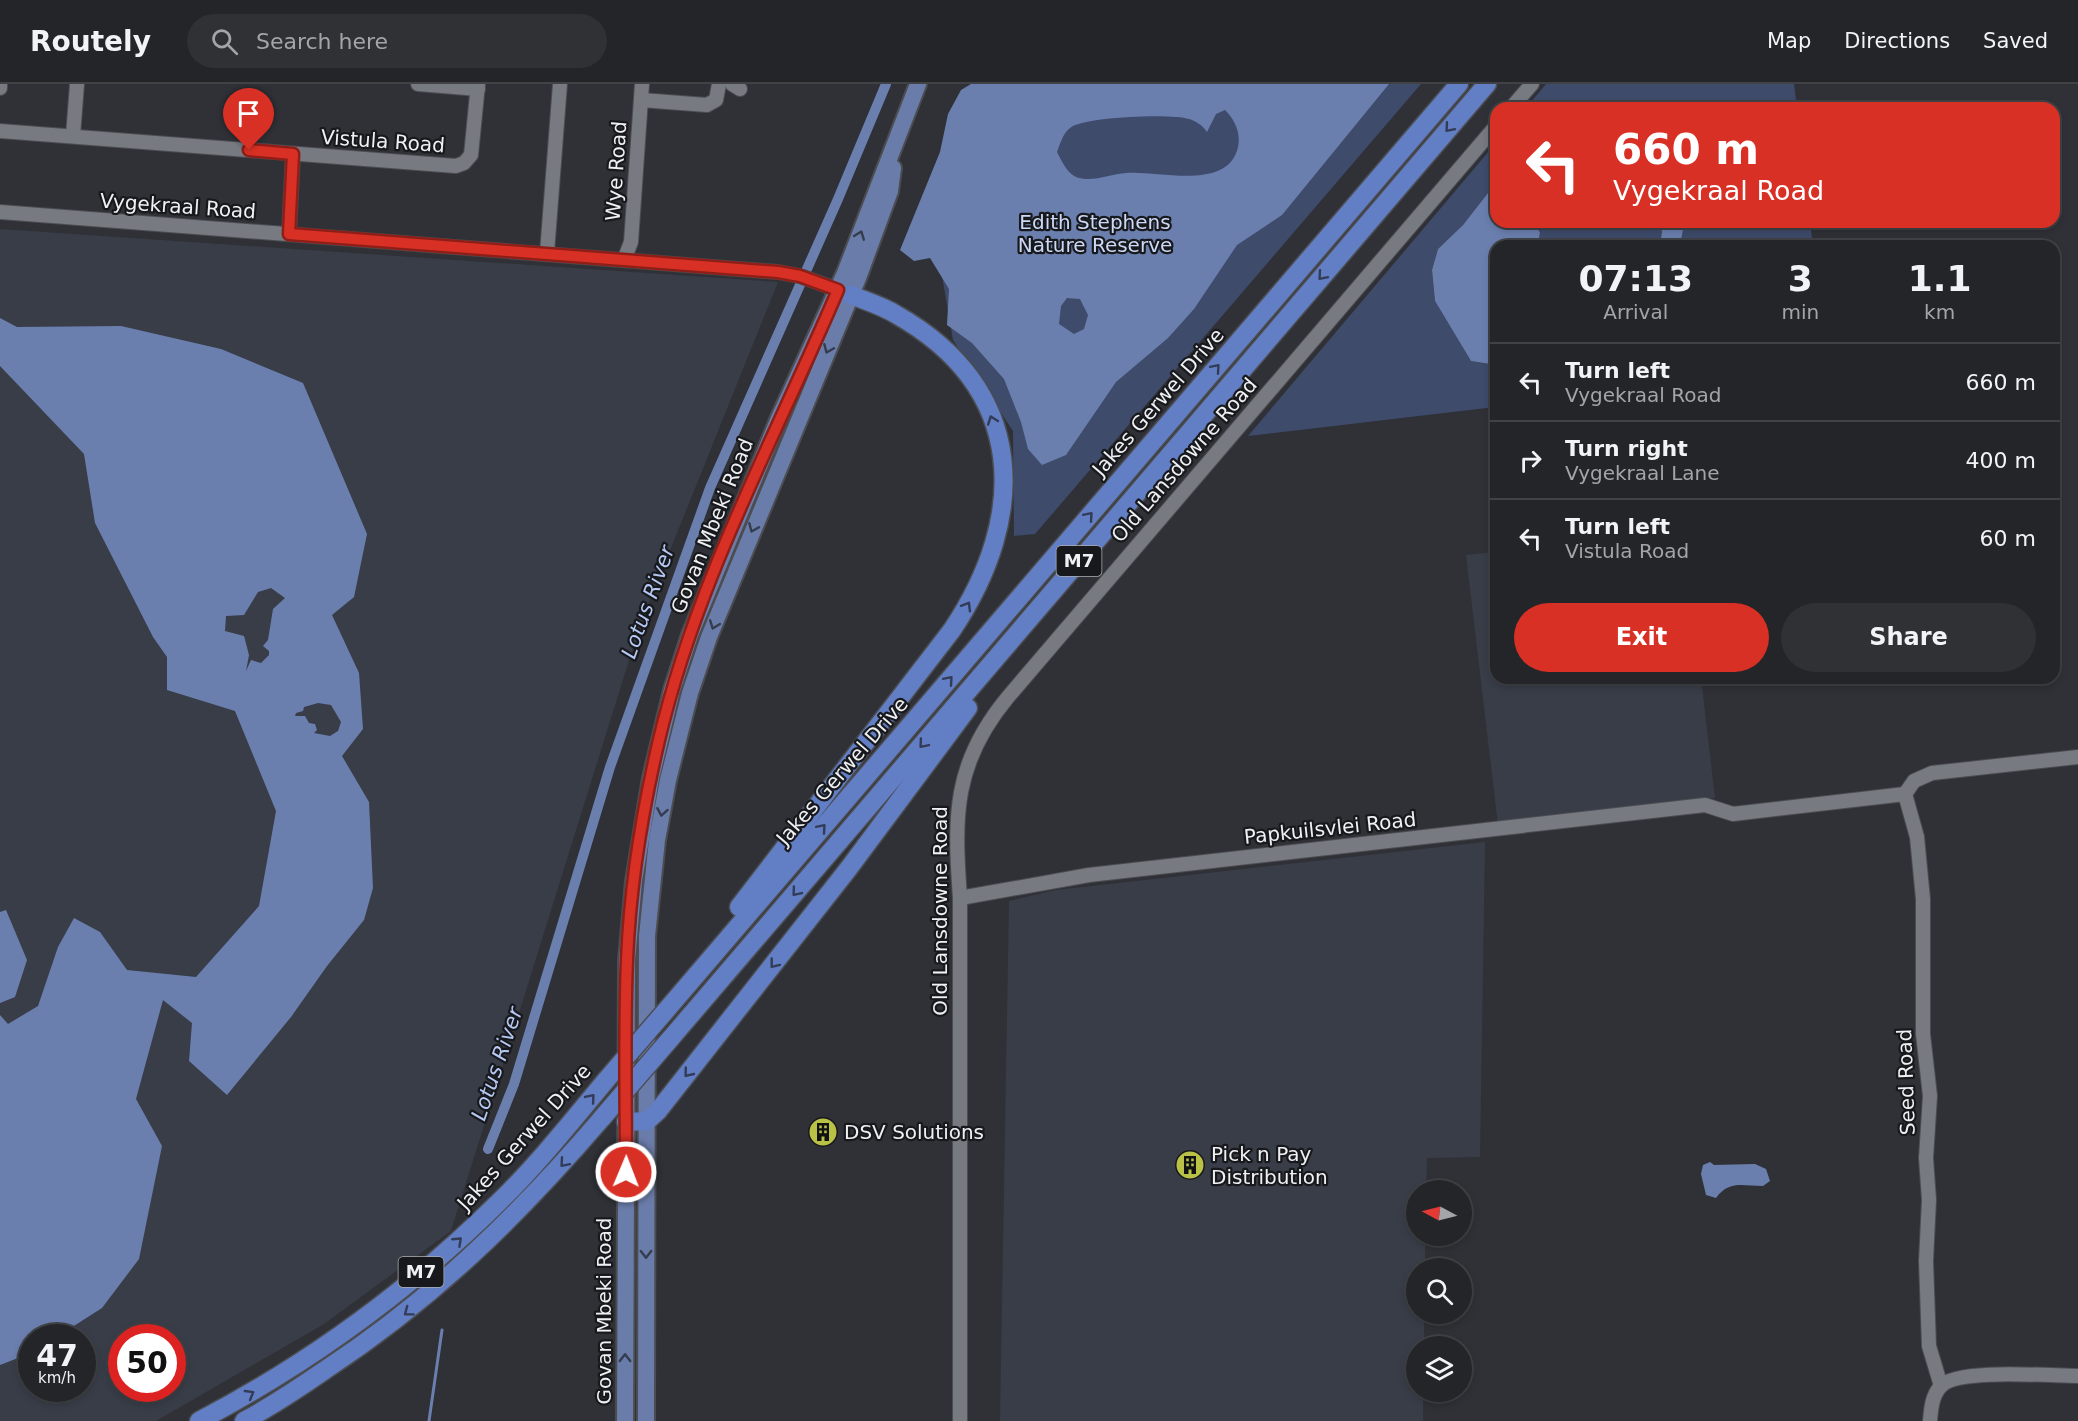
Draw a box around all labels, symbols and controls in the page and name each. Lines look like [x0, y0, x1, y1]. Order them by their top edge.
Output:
search box [187, 14, 607, 68]
text: Routely [30, 25, 151, 58]
icon: search [208, 25, 241, 58]
text: Search here [256, 29, 388, 54]
text: Map [1767, 29, 1811, 53]
text: Directions [1844, 29, 1950, 53]
text: Saved [1983, 29, 2048, 53]
pin [223, 88, 274, 150]
icon: arrive [232, 97, 265, 130]
street label: Wye Road [601, 120, 631, 222]
one-way arrow [1445, 121, 1456, 132]
street label: Vistula Road [320, 125, 446, 157]
text: 660 m [1613, 125, 1759, 174]
icon: left [1514, 126, 1592, 204]
text: Vygekraal Road [1613, 175, 1824, 206]
street label: Vygekraal Road [99, 189, 257, 223]
park label: Edith Stephens Nature Reserve [1018, 210, 1172, 257]
one-way arrow [853, 230, 865, 241]
text: 07:13 [1578, 258, 1693, 299]
text: 3 [1788, 258, 1813, 299]
text: 1.1 [1908, 258, 1972, 299]
one-way arrow [1319, 270, 1330, 281]
text: Arrival [1603, 300, 1668, 324]
text: min [1782, 300, 1819, 324]
text: km [1924, 300, 1955, 324]
street label: Jakes Gerwel Drive [1086, 323, 1229, 482]
one-way arrow [823, 342, 835, 353]
text: Turn left [1565, 358, 1670, 383]
one-way arrow [1209, 364, 1220, 375]
icon: left [1514, 366, 1547, 399]
text: 660 m [1966, 370, 2036, 395]
street label: Old Lansdowne Road [1106, 373, 1262, 547]
text: Vygekraal Road [1565, 383, 1721, 407]
one-way arrow [987, 415, 1000, 426]
street label: Govan Mbeki Road [666, 435, 758, 617]
text: Turn right [1565, 436, 1688, 461]
icon: right [1514, 444, 1547, 477]
text: 400 m [1966, 448, 2036, 473]
text: Vygekraal Lane [1565, 461, 1720, 485]
one-way arrow [1082, 512, 1093, 523]
text: Turn left [1565, 514, 1670, 539]
one-way arrow [748, 522, 760, 533]
icon: left [1514, 522, 1547, 555]
text: 60 m [1980, 526, 2036, 551]
text: Vistula Road [1565, 539, 1689, 563]
water label: Lotus River [617, 541, 680, 662]
road number: M7 [1056, 546, 1102, 576]
one-way arrow [959, 602, 971, 612]
button: Exit [1514, 603, 1769, 672]
button: Share [1781, 603, 2036, 672]
one-way arrow [708, 619, 721, 629]
one-way arrow [942, 676, 953, 687]
street label: Jakes Gerwel Drive [770, 692, 913, 851]
one-way arrow [919, 737, 930, 748]
street label: Old Lansdowne Road [928, 806, 952, 1016]
one-way arrow [656, 807, 669, 817]
street label: Papkuilsvlei Road [1243, 807, 1417, 849]
one-way arrow [815, 824, 826, 835]
one-way arrow [793, 885, 804, 896]
one-way arrow [771, 957, 782, 968]
water label: Lotus River [466, 1003, 528, 1124]
street label: Seed Road [1892, 1028, 1920, 1136]
street label: Jakes Gerwel Drive [451, 1059, 596, 1216]
one-way arrow [684, 1066, 695, 1077]
one-way arrow [583, 1094, 594, 1105]
building icon: DSV Solutions [807, 1116, 839, 1148]
place label: DSV Solutions [844, 1120, 984, 1144]
position arrow [594, 1140, 658, 1204]
place label: Pick n Pay Distribution [1211, 1142, 1328, 1189]
building icon: Pick n Pay Distribution [1174, 1149, 1206, 1181]
one-way arrow [560, 1156, 571, 1167]
north arrow [1406, 1180, 1472, 1246]
map controls [1406, 1180, 1472, 1402]
street label: Govan Mbeki Road [592, 1218, 616, 1404]
one-way arrow [451, 1237, 462, 1248]
one-way arrow [640, 1250, 652, 1259]
road number: M7 [398, 1257, 444, 1287]
button: search [1406, 1258, 1472, 1324]
one-way arrow [403, 1305, 414, 1316]
speed limit sign: 50 [108, 1324, 186, 1402]
button: layers [1406, 1336, 1472, 1402]
text: 47 [36, 1338, 78, 1373]
one-way arrow [619, 1353, 631, 1362]
text: km/h [38, 1369, 76, 1387]
one-way arrow [244, 1389, 254, 1401]

